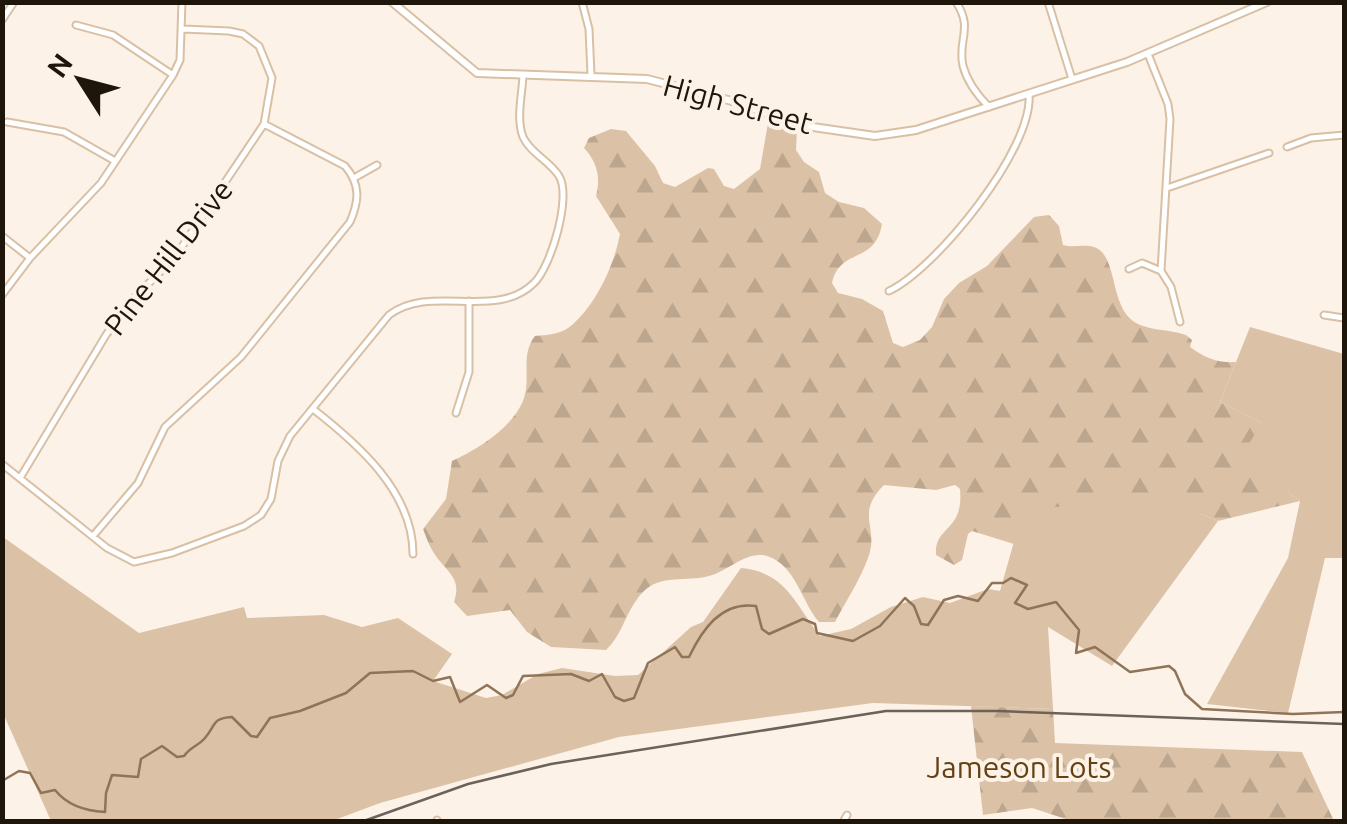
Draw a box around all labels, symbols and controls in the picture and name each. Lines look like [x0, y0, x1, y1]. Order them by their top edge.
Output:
north arrow [30, 30, 130, 130]
text: N [41, 47, 78, 83]
street label: High Street [660, 68, 817, 140]
street label: Pine Hill Drive [97, 173, 239, 341]
park label: Jameson Lots [927, 750, 1111, 784]

